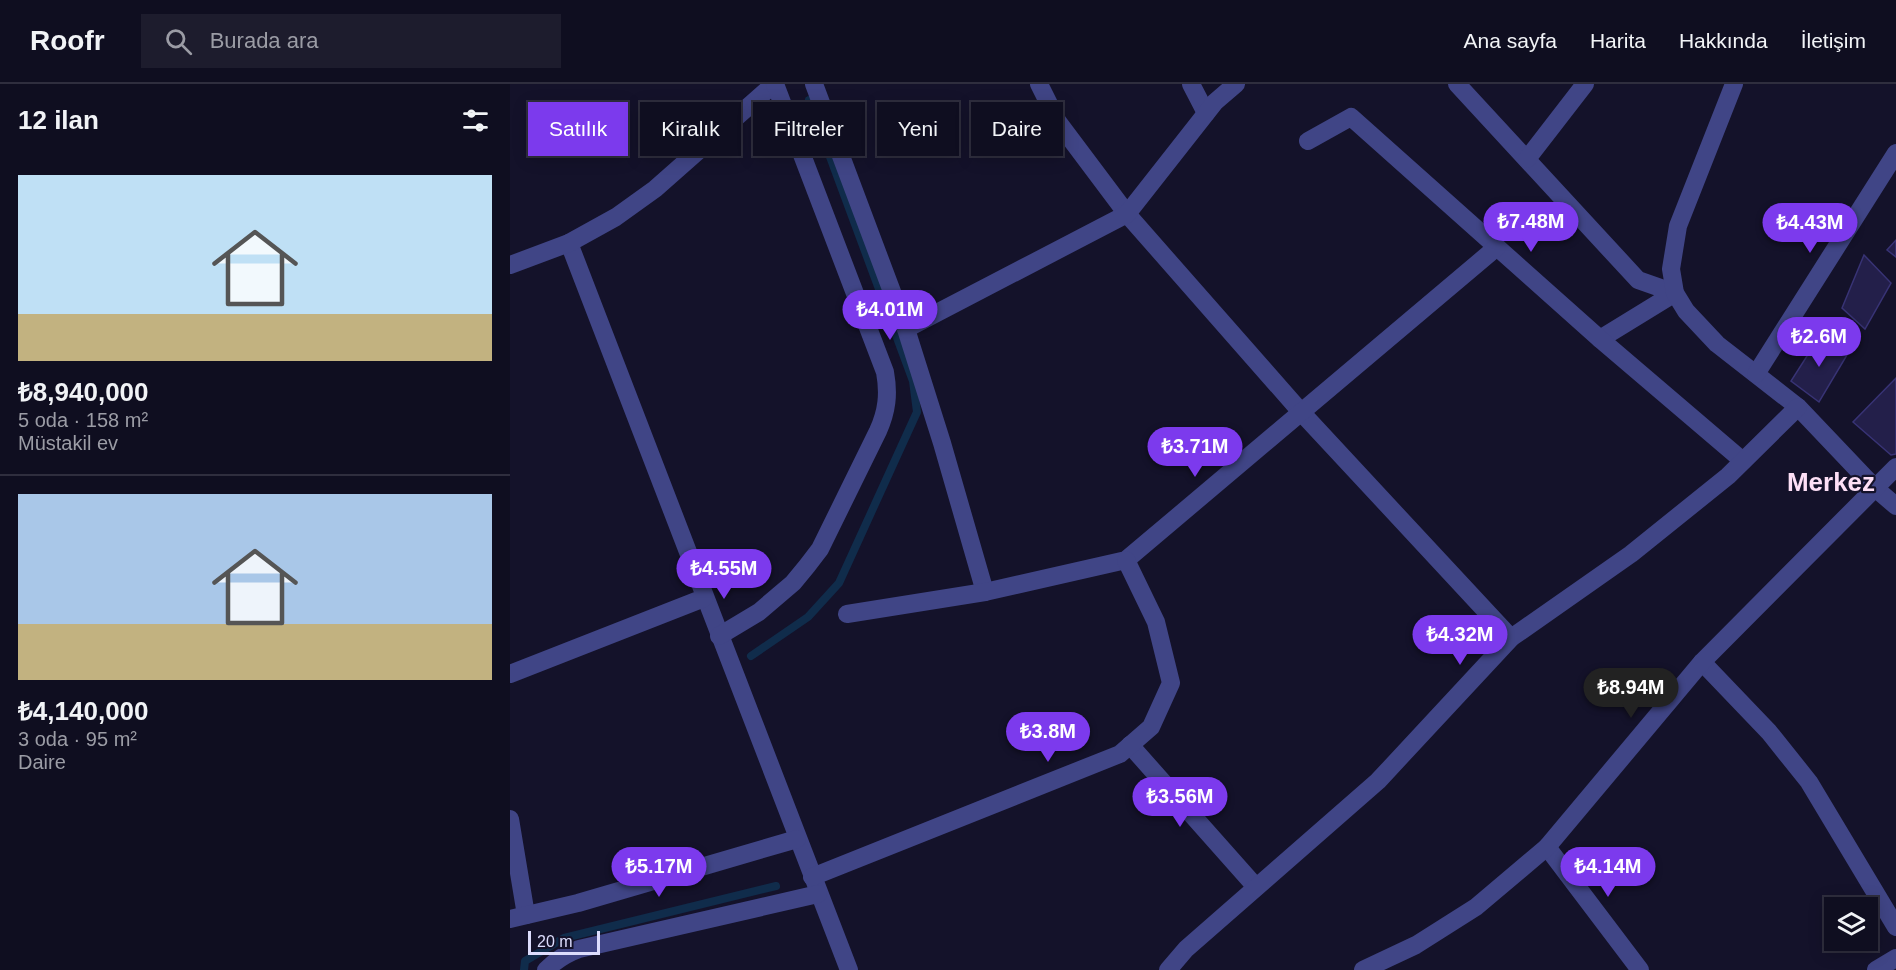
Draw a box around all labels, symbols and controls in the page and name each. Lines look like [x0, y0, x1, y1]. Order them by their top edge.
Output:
search box [141, 14, 561, 68]
text: Roofr [30, 25, 105, 56]
icon: search [162, 25, 195, 58]
text: Burada ara [210, 28, 319, 53]
text: Ana sayfa [1464, 29, 1557, 52]
text: Harita [1590, 29, 1646, 52]
text: Hakkında [1679, 29, 1768, 52]
text: İletişim [1801, 29, 1866, 52]
chip: Satılık [528, 102, 628, 156]
chip: Kiralık [640, 102, 741, 156]
chip: Filtreler [753, 102, 865, 156]
chip: Yeni [877, 102, 959, 156]
chip: Daire [971, 102, 1063, 156]
icon: filters [459, 104, 492, 137]
text: 12 ilan [18, 105, 99, 135]
pin: ₺7.48M [1482, 202, 1580, 253]
pin: ₺4.43M [1761, 203, 1859, 254]
text: ₺7.48M [1497, 210, 1565, 232]
text: ₺4.43M [1776, 211, 1844, 233]
icon: home [201, 214, 309, 322]
pin: ₺4.01M [841, 290, 939, 341]
text: ₺4.01M [856, 298, 924, 320]
pin: ₺2.6M [1777, 317, 1861, 368]
text: ₺2.6M [1791, 325, 1847, 347]
text: ₺8,940,000 [18, 377, 149, 407]
text: 5 oda · 158 m² [18, 409, 148, 431]
pin: ₺3.71M [1146, 427, 1244, 478]
text: Müstakil ev [18, 432, 118, 454]
text: ₺3.71M [1161, 435, 1229, 457]
district label: Merkez [1787, 467, 1875, 497]
icon: home [201, 533, 309, 641]
pin: ₺4.55M [675, 549, 773, 600]
text: ₺4.55M [690, 557, 758, 579]
pin: ₺4.32M [1411, 615, 1509, 666]
text: ₺4.32M [1426, 623, 1494, 645]
pin: ₺8.94M [1582, 668, 1680, 719]
text: ₺8.94M [1597, 676, 1665, 698]
text: ₺4,140,000 [18, 696, 149, 726]
pin: ₺3.8M [1006, 712, 1090, 763]
text: ₺3.8M [1020, 720, 1076, 742]
text: 3 oda · 95 m² [18, 728, 137, 750]
text: Daire [18, 751, 66, 773]
pin: ₺3.56M [1131, 777, 1229, 828]
text: ₺3.56M [1146, 785, 1214, 807]
pin: ₺5.17M [610, 847, 708, 898]
pin: ₺4.14M [1559, 847, 1657, 898]
text: ₺5.17M [625, 855, 693, 877]
text: ₺4.14M [1574, 855, 1642, 877]
map controls [1824, 897, 1878, 951]
button: layers [1824, 897, 1878, 951]
scale bar [528, 928, 600, 956]
text: 20 m [537, 933, 573, 950]

